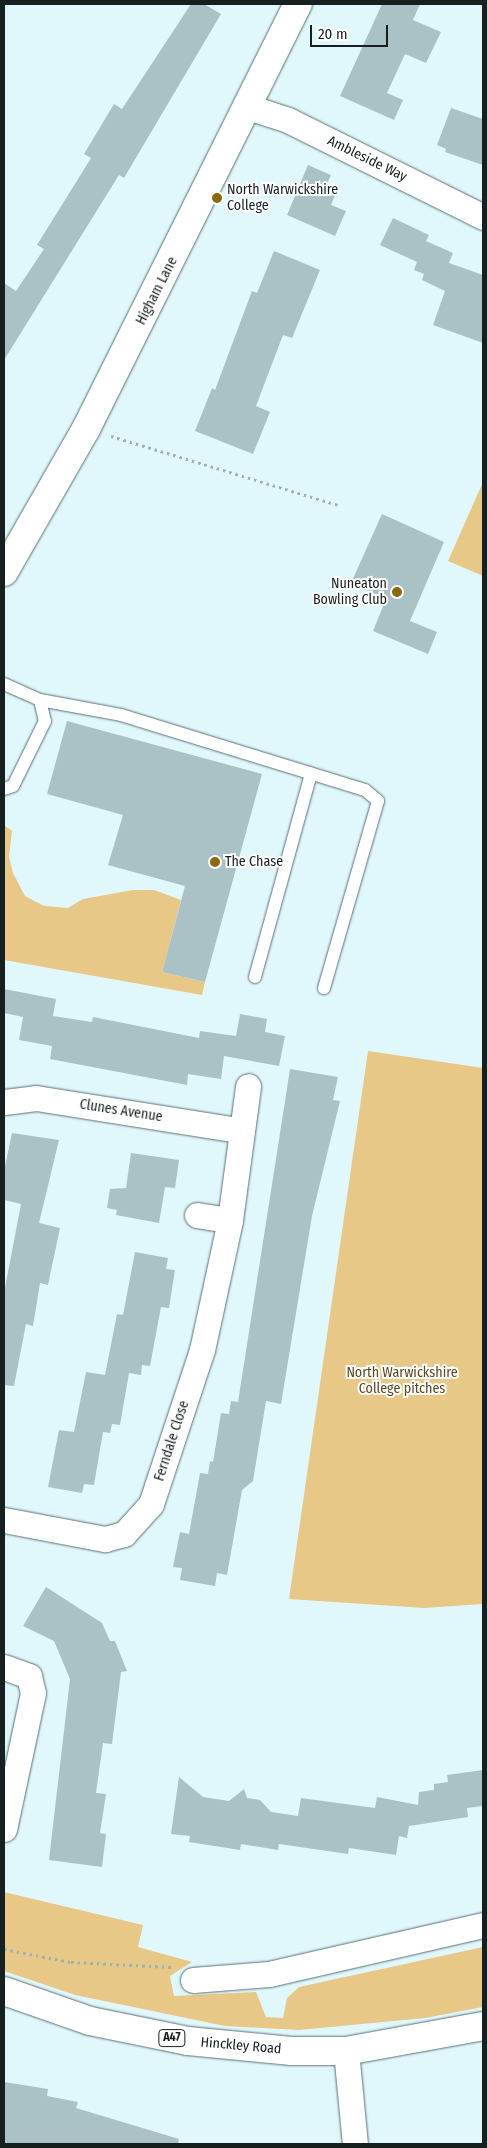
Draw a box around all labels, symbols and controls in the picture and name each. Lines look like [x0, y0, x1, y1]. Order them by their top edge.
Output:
scale bar [312, 15, 390, 47]
text: 20 m [318, 25, 348, 43]
street label: Ambleside Way [325, 133, 409, 185]
place label: North Warwickshire College [227, 182, 338, 214]
marker: North Warwickshire College [211, 192, 223, 204]
street label: Higham Lane [133, 254, 181, 328]
place label: Nuneaton Bowling Club [313, 576, 387, 608]
marker: Nuneaton Bowling Club [391, 586, 403, 598]
place label: The Chase [225, 854, 283, 870]
marker: The Chase [209, 856, 221, 868]
street label: Clunes Avenue [78, 1096, 164, 1126]
park label: North Warwickshire College pitches [346, 1365, 458, 1398]
street label: Ferndale Close [151, 1399, 193, 1483]
road number: A47 [158, 2029, 186, 2048]
street label: Hinckley Road [200, 2034, 282, 2058]

